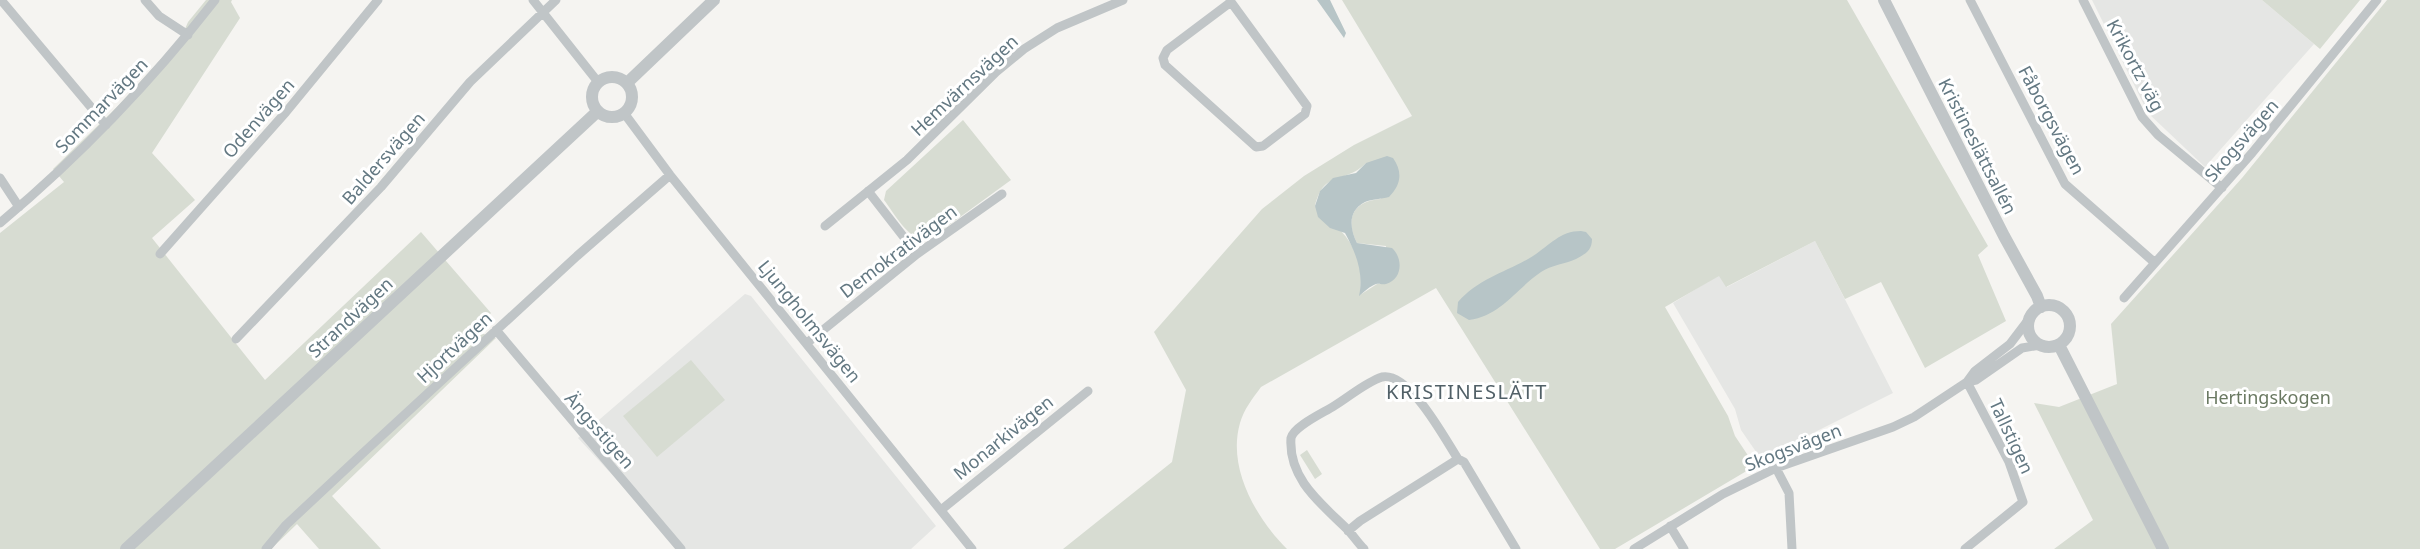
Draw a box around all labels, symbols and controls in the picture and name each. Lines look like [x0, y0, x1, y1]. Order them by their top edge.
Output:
street label: Krikortz väg [2102, 15, 2170, 115]
street label: Hemvärnsvägen [905, 29, 1023, 141]
street label: Sommarvägen [49, 52, 153, 158]
street label: Fåborgsvägen [2013, 61, 2091, 179]
street label: Odenvägen [217, 73, 299, 163]
street label: Kristineslättsallén [1933, 74, 2023, 218]
street label: Skogsvägen [2199, 94, 2283, 186]
street label: Baldersvägen [336, 107, 430, 209]
street label: Demokrativägen [835, 199, 961, 303]
street label: Ljungholmsvägen [753, 255, 867, 387]
street label: Strandvägen [303, 272, 397, 362]
street label: Hjortvägen [411, 306, 497, 388]
district label: KRISTINESLÄTT [1386, 378, 1548, 405]
park label: Hertingskogen [2205, 385, 2331, 409]
street label: Ängsstigen [560, 386, 640, 474]
street label: Monarkivägen [948, 389, 1058, 485]
street label: Tallstigen [1984, 395, 2040, 477]
street label: Skogsvägen [1741, 418, 1845, 476]

